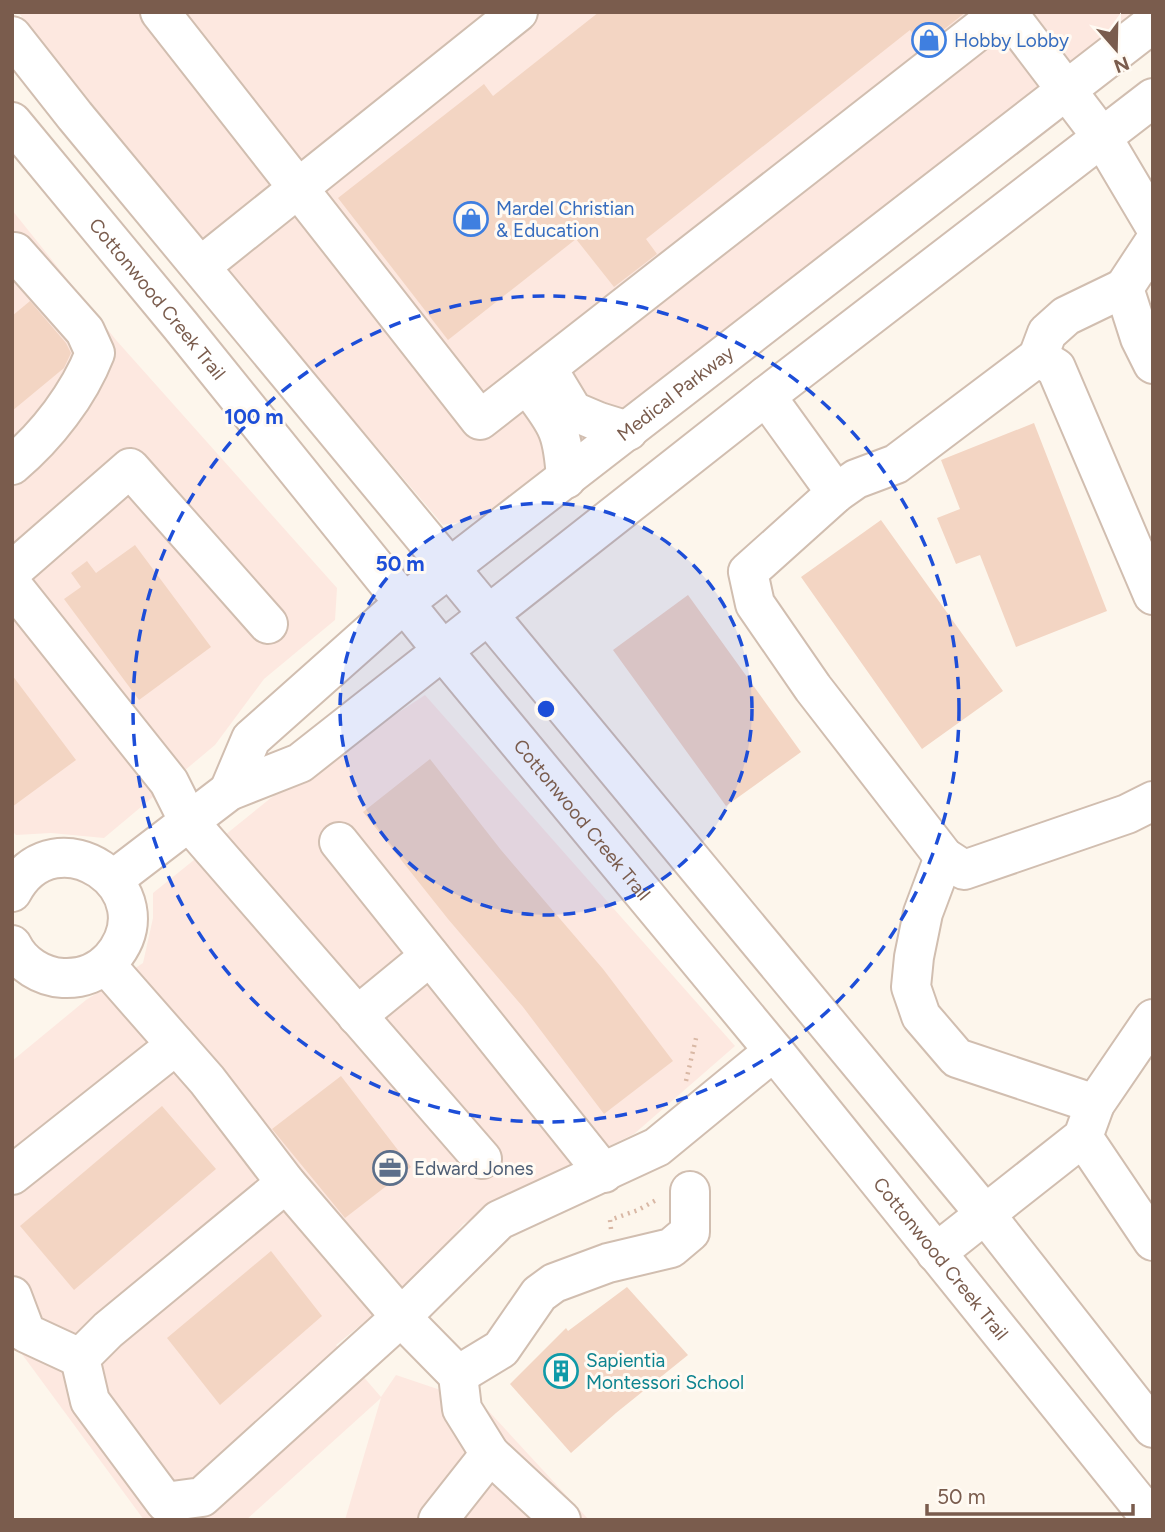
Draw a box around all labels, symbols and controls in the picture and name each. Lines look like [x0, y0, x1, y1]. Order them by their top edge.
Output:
north arrow [1081, 14, 1151, 84]
shop icon: Hobby Lobby [910, 21, 948, 59]
place label: Hobby Lobby [954, 29, 1069, 52]
text: N [1111, 51, 1132, 78]
place label: Mardel Christian & Education [496, 197, 634, 242]
shop icon: Mardel Christian & Education [452, 200, 490, 238]
street label: Cottonwood Creek Trail [85, 213, 231, 384]
street label: Medical Parkway [612, 341, 738, 445]
text: 100 m [224, 404, 284, 429]
text: 50 m [375, 551, 425, 576]
centre of rings [534, 697, 558, 721]
street label: Cottonwood Creek Trail [509, 734, 656, 905]
office icon: Edward Jones [371, 1149, 409, 1187]
place label: Edward Jones [414, 1157, 534, 1180]
street label: Cottonwood Creek Trail [869, 1172, 1014, 1344]
place label: Sapientia Montessori School [586, 1349, 744, 1394]
building icon: Sapientia Montessori School [542, 1352, 580, 1390]
scale bar [927, 1472, 1134, 1516]
text: 50 m [937, 1484, 986, 1509]

